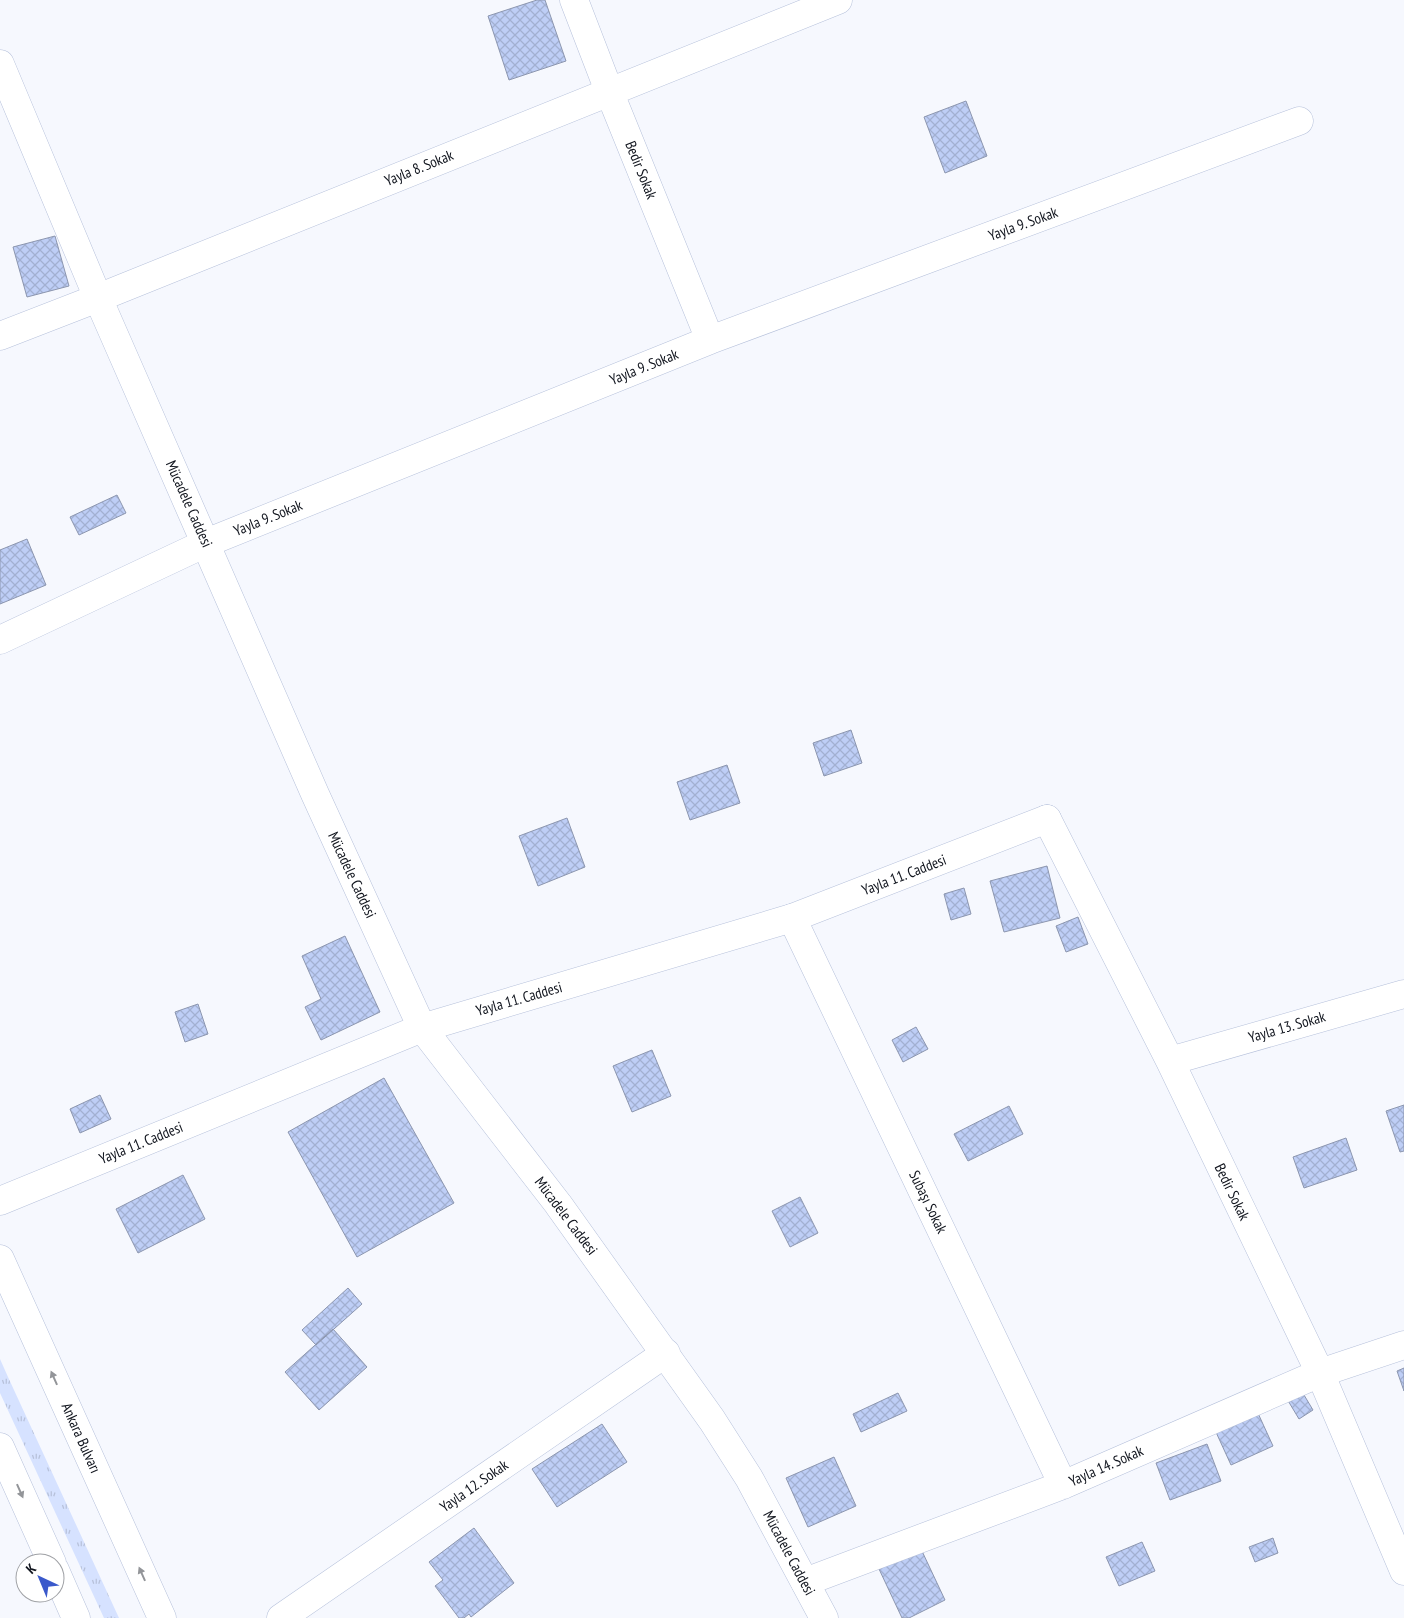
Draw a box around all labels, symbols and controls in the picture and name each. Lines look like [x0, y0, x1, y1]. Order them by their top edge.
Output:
street label: Bedir Sokak [621, 138, 662, 202]
street label: Yayla 8. Sokak [382, 145, 456, 190]
street label: Yayla 9. Sokak [986, 202, 1060, 245]
street label: Yayla 9. Sokak [607, 344, 681, 389]
street label: Mücadele Caddesi [162, 457, 217, 550]
street label: Yayla 9. Sokak [231, 495, 305, 540]
street label: Mücadele Caddesi [324, 829, 381, 921]
street label: Yayla 11. Caddesi [859, 850, 949, 899]
street label: Yayla 11. Caddesi [474, 977, 564, 1020]
street label: Yayla 13. Sokak [1246, 1006, 1328, 1047]
street label: Yayla 11. Caddesi [96, 1117, 186, 1168]
street label: Bedir Sokak [1211, 1160, 1254, 1223]
street label: Subaşı Sokak [905, 1167, 952, 1236]
street label: Mücadele Caddesi [531, 1173, 602, 1259]
one-way arrow [49, 1371, 57, 1385]
street label: Ankara Bulvarı [58, 1400, 105, 1476]
street label: Yayla 14. Sokak [1066, 1441, 1146, 1490]
street label: Yayla 12. Sokak [436, 1455, 512, 1516]
one-way arrow [16, 1484, 24, 1498]
street label: Mücadele Caddesi [759, 1507, 820, 1598]
north arrow [15, 1553, 65, 1603]
text: K [22, 1559, 40, 1578]
one-way arrow [138, 1567, 146, 1581]

